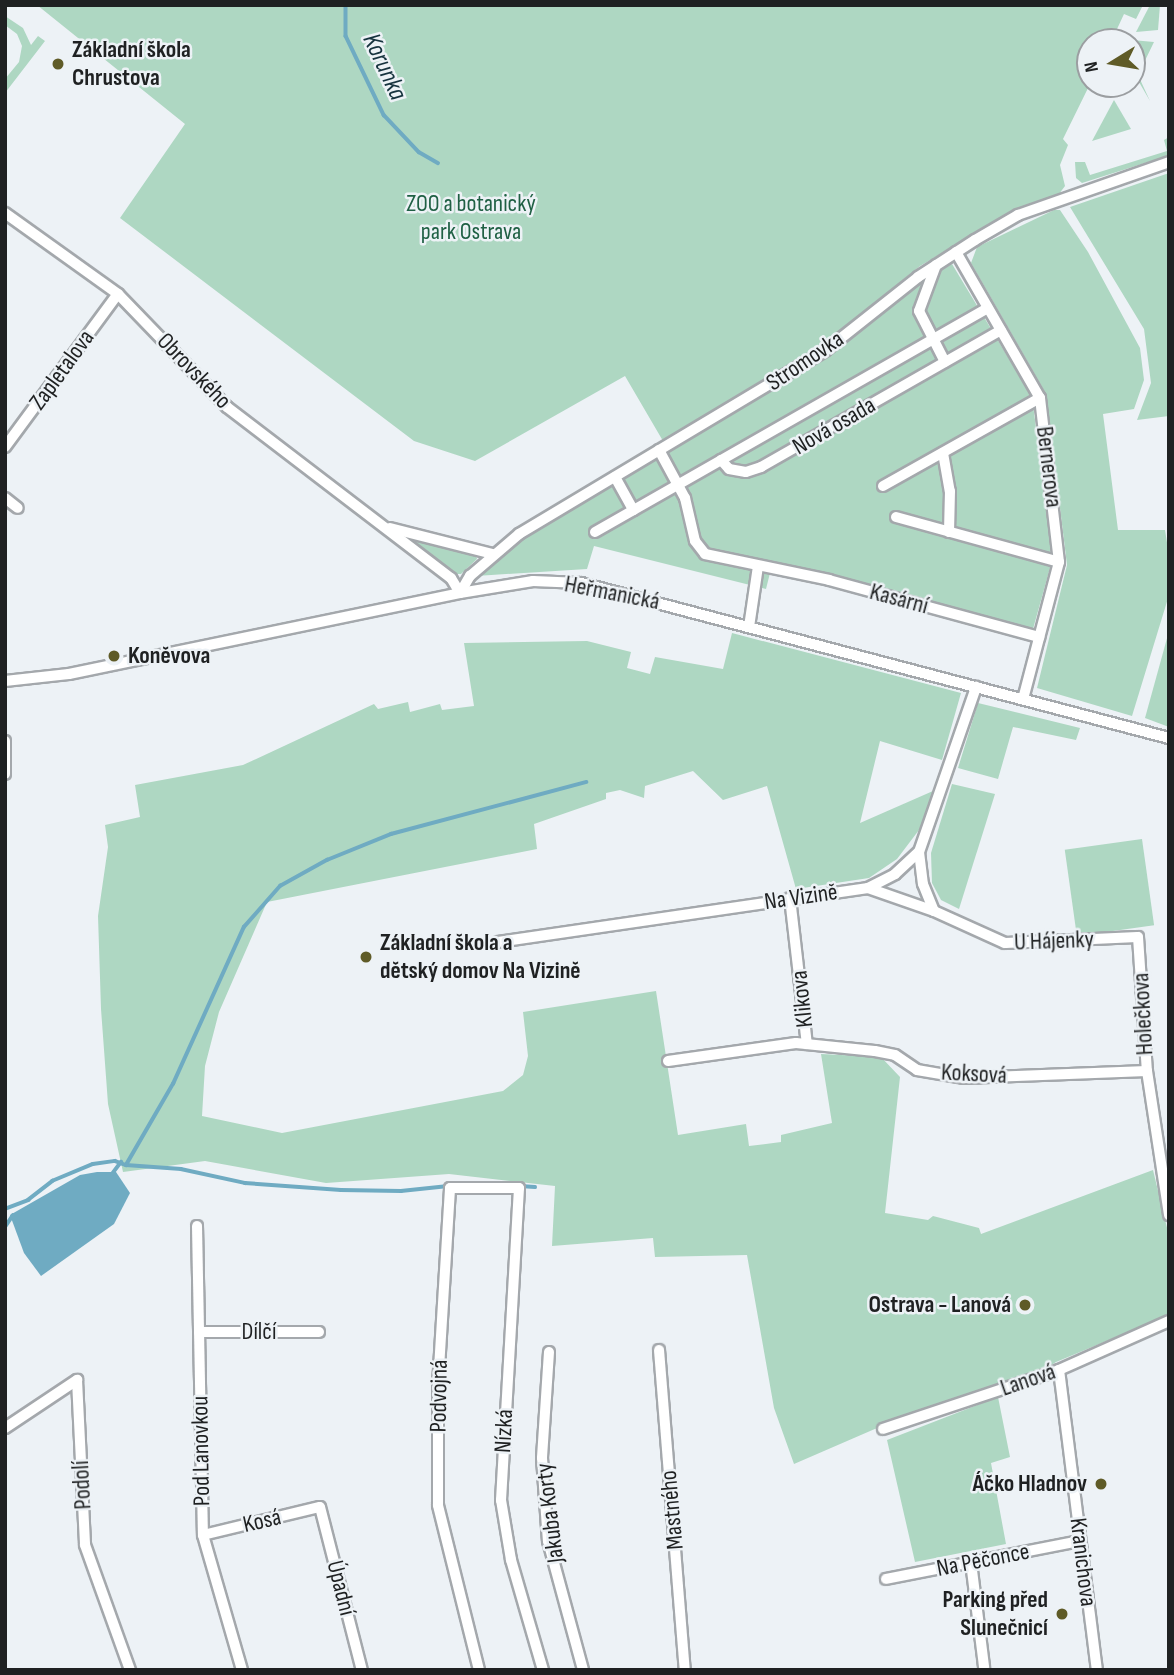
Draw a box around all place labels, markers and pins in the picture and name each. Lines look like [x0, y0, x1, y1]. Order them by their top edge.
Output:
place label: Základní škola Chrustova [72, 36, 191, 92]
marker: Základní škola Chrustova [50, 56, 66, 72]
place label: Koněvova [128, 642, 210, 670]
marker: Koněvova [106, 648, 122, 664]
place label: Základní škola a dětský domov Na Vizině [380, 929, 581, 985]
marker: Základní škola a dětský domov Na Vizině [358, 949, 374, 965]
place label: Ostrava - Lanová [869, 1291, 1011, 1319]
marker: Ostrava - Lanová [1017, 1297, 1033, 1313]
place label: Áčko Hladnov [972, 1470, 1087, 1498]
marker: Áčko Hladnov [1093, 1476, 1109, 1492]
place label: Parking před Slunečnicí [942, 1586, 1048, 1642]
marker: Parking před Slunečnicí [1054, 1606, 1070, 1622]

